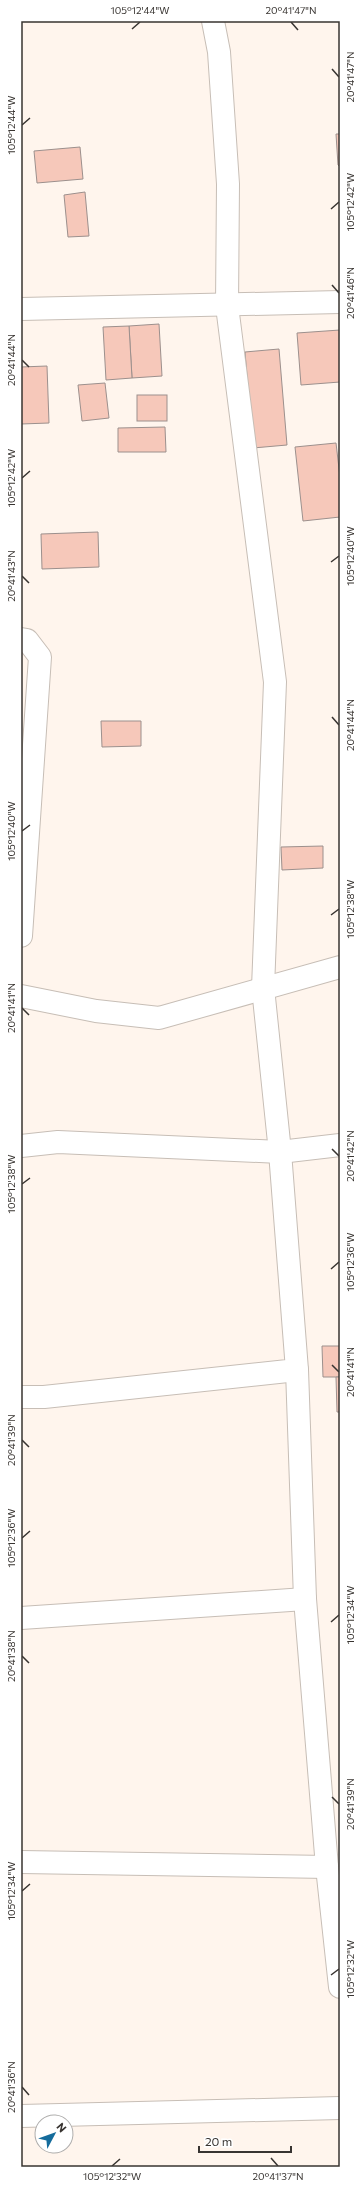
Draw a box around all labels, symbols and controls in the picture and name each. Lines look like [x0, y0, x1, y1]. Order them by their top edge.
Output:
text: 105°12'44"W [110, 4, 170, 16]
text: 20°41'47"N [265, 4, 317, 16]
text: 20°41'47"N [344, 51, 356, 103]
text: 105°12'44"W [5, 95, 17, 155]
text: 105°12'42"W [344, 173, 356, 231]
text: 20°41'46"N [344, 267, 356, 319]
text: 20°41'44"N [5, 334, 17, 386]
text: 105°12'42"W [5, 449, 17, 507]
text: 105°12'40"W [344, 526, 356, 586]
text: 20°41'43"N [5, 550, 17, 602]
text: 20°41'44"N [344, 699, 356, 751]
text: 105°12'40"W [5, 801, 17, 861]
text: 105°12'38"W [344, 880, 356, 938]
text: 20°41'41"N [5, 983, 17, 1033]
text: 20°41'42"N [344, 1130, 356, 1182]
text: 105°12'38"W [5, 1155, 17, 1213]
text: 105°12'36"W [344, 1233, 356, 1291]
text: 20°41'41"N [344, 1347, 356, 1397]
text: 20°41'39"N [5, 1414, 17, 1466]
text: 105°12'36"W [5, 1509, 17, 1567]
text: 105°12'34"W [344, 1586, 356, 1644]
text: 20°41'38"N [5, 1630, 17, 1682]
text: 20°41'39"N [344, 1778, 356, 1830]
text: 105°12'34"W [5, 1862, 17, 1920]
text: 105°12'32"W [344, 1940, 356, 1998]
text: 20°41'36"N [5, 2061, 17, 2113]
north arrow [34, 2114, 74, 2154]
text: N [54, 2120, 70, 2134]
scale bar [199, 2128, 291, 2154]
text: 20 m [205, 2134, 232, 2148]
text: 105°12'32"W [83, 2170, 141, 2182]
text: 20°41'37"N [253, 2170, 303, 2182]

